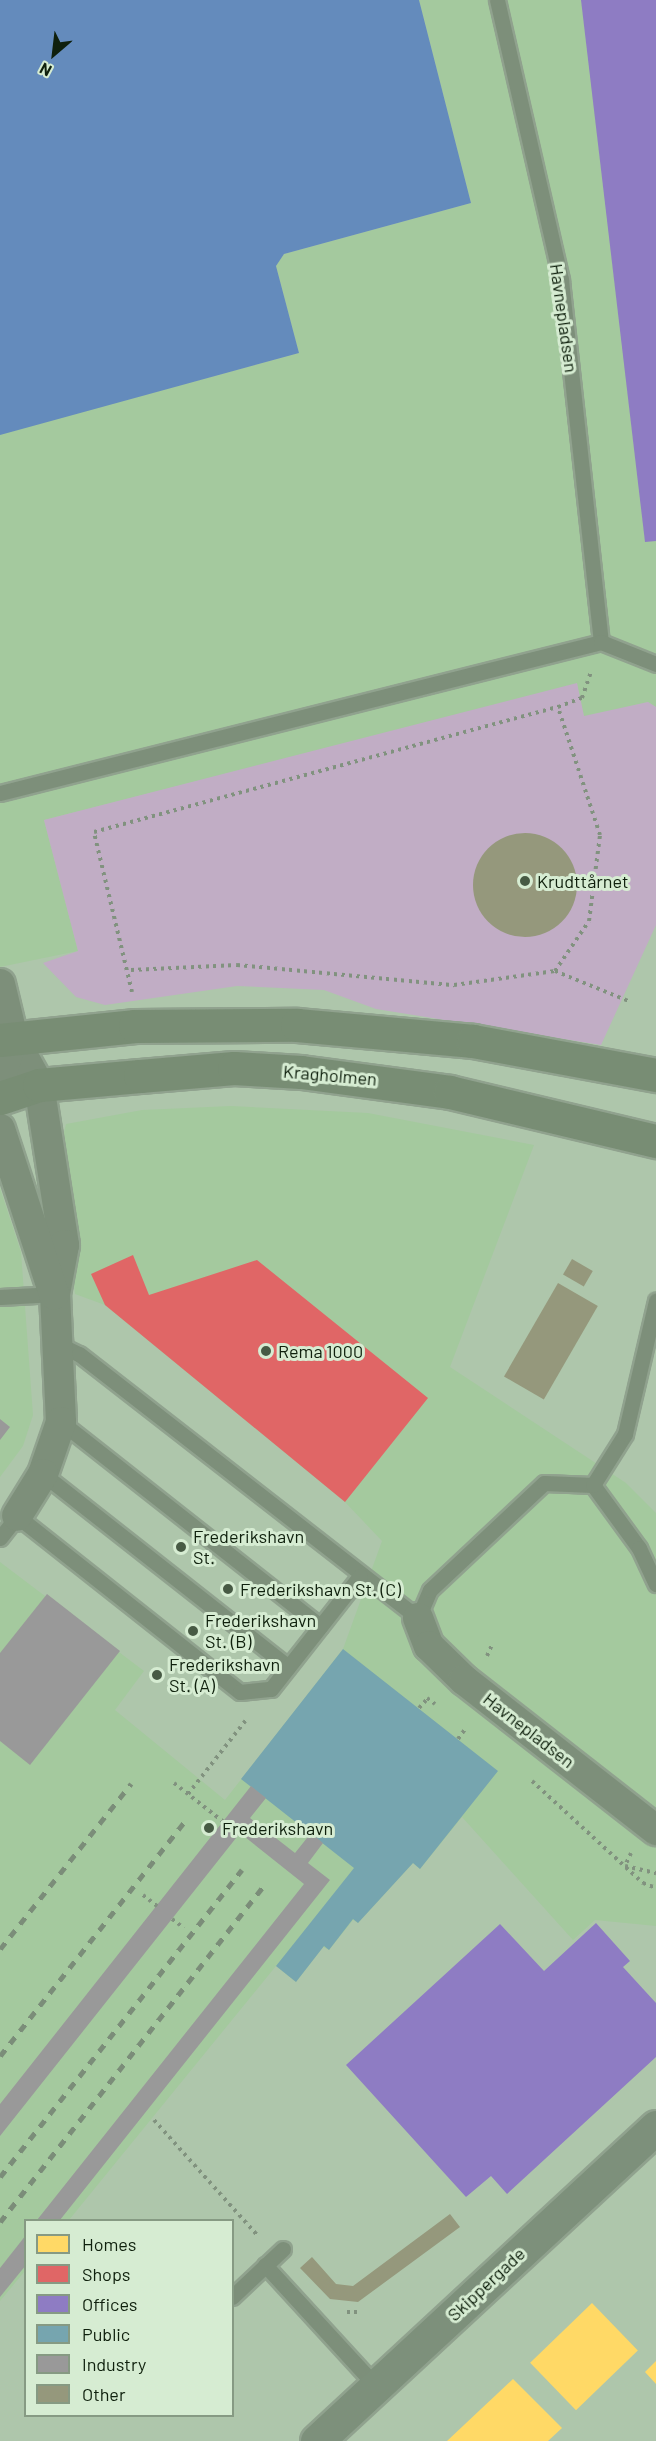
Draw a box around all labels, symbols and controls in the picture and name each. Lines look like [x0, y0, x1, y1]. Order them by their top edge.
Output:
north arrow [24, 24, 84, 84]
text: N [36, 59, 54, 81]
street label: Havnepladsen [546, 262, 582, 374]
place label: Krudttårnet [537, 870, 628, 892]
marker: Krudttårnet [518, 874, 532, 888]
street label: Kragholmen [282, 1060, 378, 1090]
place label: Rema 1000 [278, 1340, 363, 1362]
marker: Rema 1000 [259, 1344, 273, 1358]
place label: Frederikshavn St. [193, 1526, 304, 1568]
marker: Frederikshavn St. [174, 1540, 188, 1554]
place label: Frederikshavn St. (C) [240, 1578, 401, 1600]
marker: Frederikshavn St. (C) [221, 1582, 235, 1596]
place label: Frederikshavn St. (B) [205, 1610, 316, 1652]
marker: Frederikshavn St. (B) [186, 1624, 200, 1638]
place label: Frederikshavn St. (A) [169, 1654, 280, 1696]
marker: Frederikshavn St. (A) [150, 1668, 164, 1682]
street label: Havnepladsen [479, 1688, 579, 1772]
place label: Frederikshavn [222, 1817, 333, 1839]
marker: Frederikshavn [200, 1819, 218, 1837]
legend [24, 2219, 234, 2417]
text: Homes [82, 2233, 136, 2255]
street label: Skippergade [443, 2243, 529, 2325]
text: Shops [82, 2263, 131, 2285]
text: Offices [82, 2293, 138, 2315]
text: Public [82, 2323, 130, 2345]
text: Industry [82, 2353, 146, 2375]
text: Other [82, 2383, 125, 2405]

